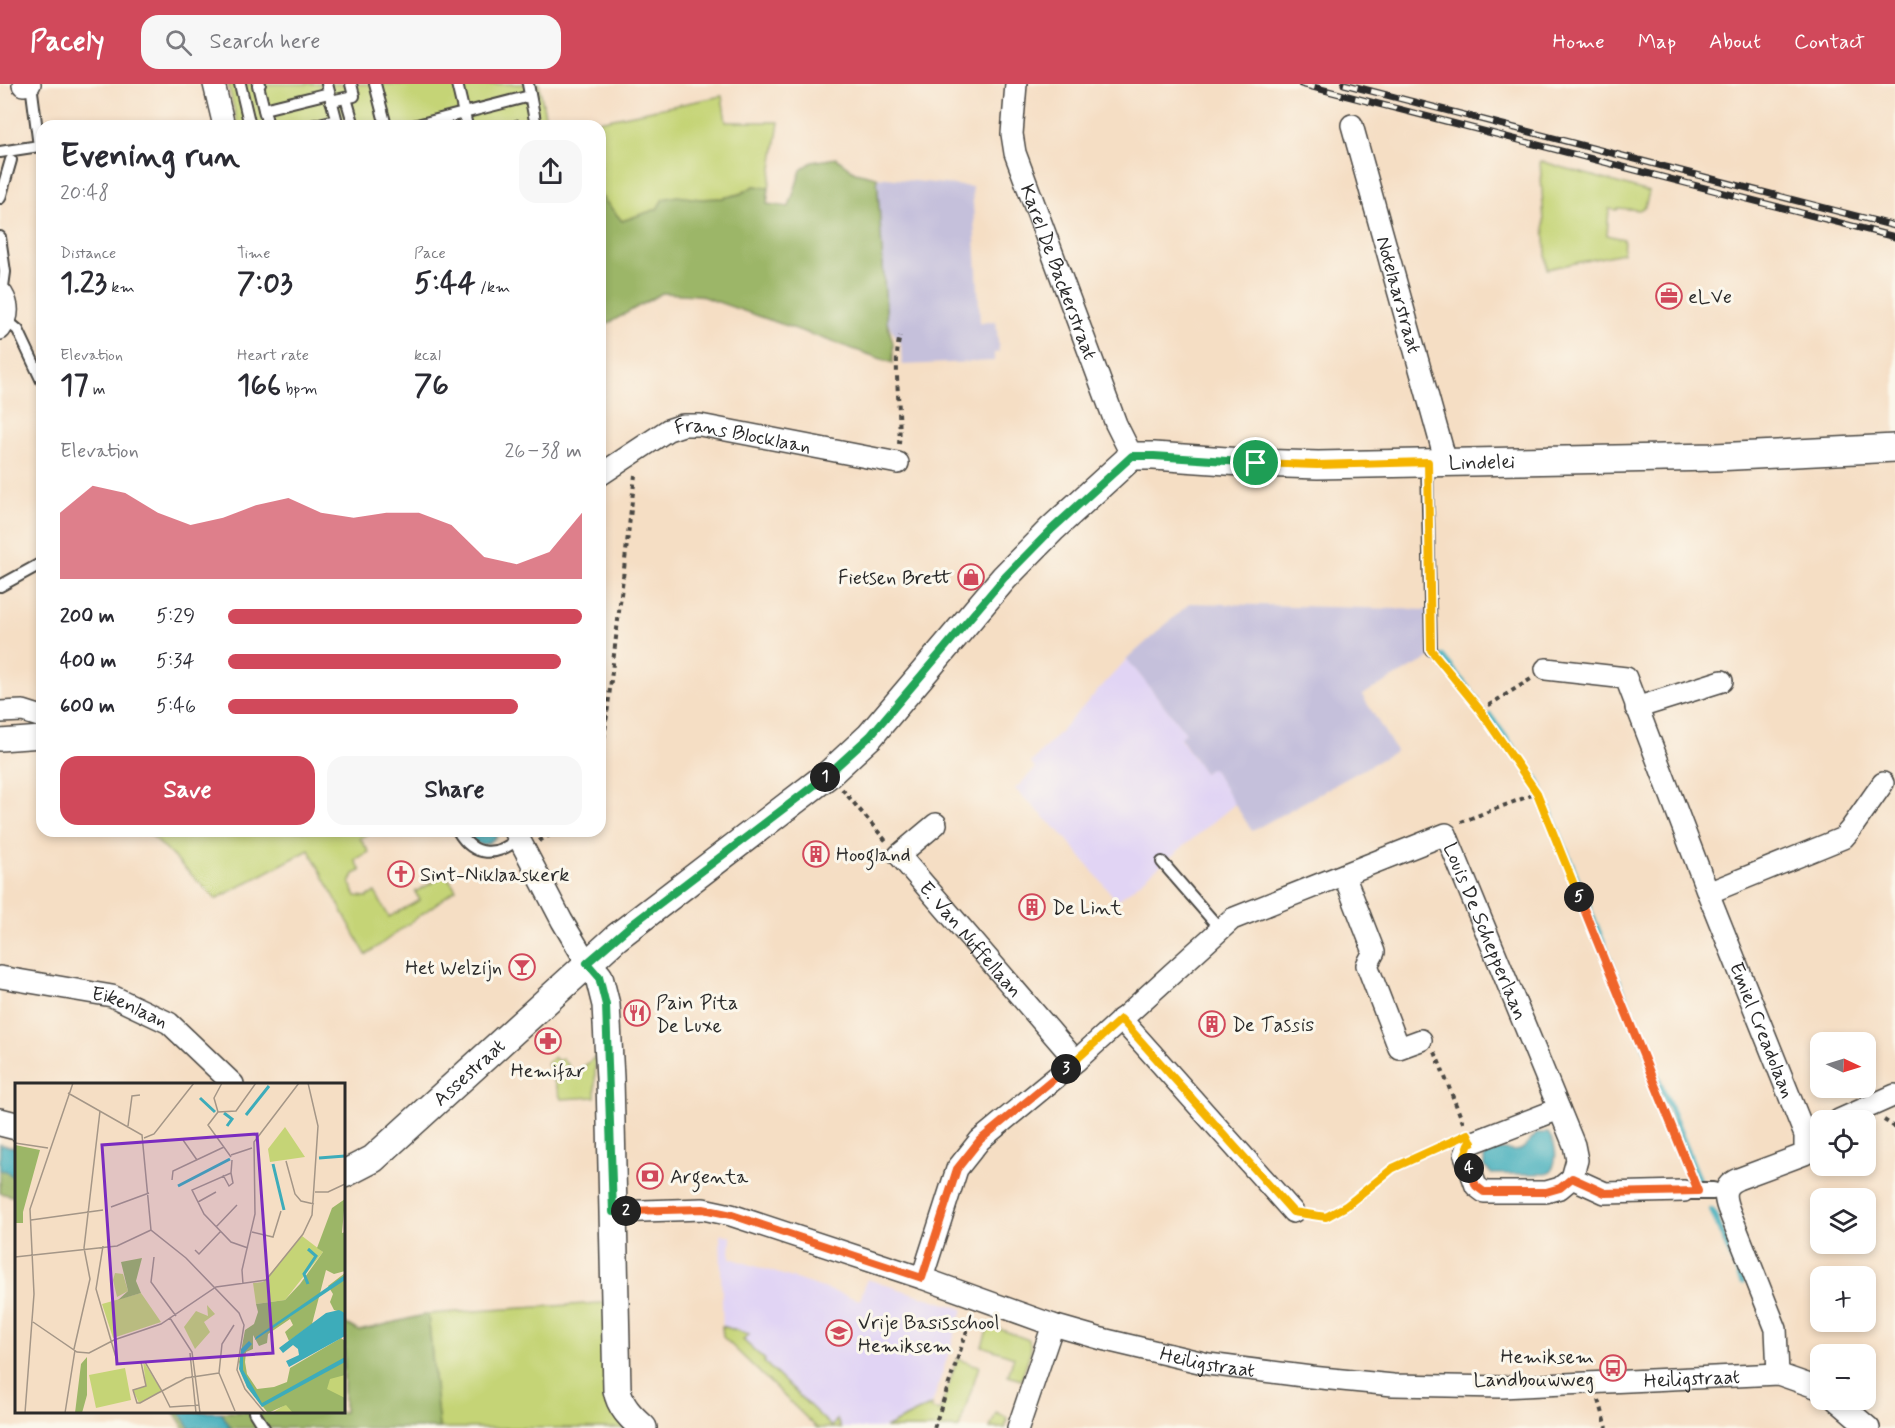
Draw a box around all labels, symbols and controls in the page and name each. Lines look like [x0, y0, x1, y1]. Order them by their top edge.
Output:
search box [141, 15, 561, 69]
text: Pacely [30, 24, 105, 61]
icon: search [162, 26, 195, 59]
text: Search here [210, 28, 320, 56]
text: Home [1553, 28, 1605, 56]
text: Map [1638, 28, 1676, 56]
text: About [1709, 28, 1761, 56]
text: Contact [1794, 28, 1865, 56]
text: Evening run [60, 135, 240, 179]
button: share [519, 140, 582, 203]
text: 20:48 [60, 180, 109, 207]
street label: Karel De Backerstraat [1013, 181, 1103, 364]
street label: Notelaarstraat [1369, 233, 1427, 357]
text: Distance [60, 243, 116, 264]
text: Time [237, 243, 271, 264]
text: Pace [414, 243, 446, 264]
text: 1.23 [60, 264, 107, 303]
text: 7:03 [237, 264, 293, 303]
text: 5:44 [414, 264, 476, 303]
text: km [107, 277, 135, 298]
text: /km [476, 277, 510, 298]
office icon: eLVe [1654, 281, 1684, 311]
place label: eLVe [1688, 284, 1732, 311]
text: Elevation [60, 345, 123, 366]
text: Heart rate [237, 345, 309, 366]
text: kcal [414, 345, 441, 366]
text: 17 [60, 366, 89, 405]
text: 166 [237, 366, 281, 405]
text: 76 [414, 366, 449, 405]
text: m [89, 379, 106, 400]
text: bpm [281, 379, 318, 400]
street label: Frans Blocklaan [671, 413, 813, 461]
pin [1230, 437, 1281, 488]
text: Elevation [60, 438, 139, 465]
text: 26–38 m [504, 438, 582, 465]
icon: arrive [1239, 446, 1272, 479]
street label: Lindelei [1448, 449, 1515, 477]
shop icon: Fietsen Brett [956, 562, 986, 592]
place label: Fietsen Brett [838, 565, 952, 592]
text: 200 m [60, 603, 115, 630]
text: 5:29 [156, 603, 195, 630]
text: 400 m [60, 648, 116, 675]
text: 5:34 [156, 648, 195, 675]
text: 600 m [60, 693, 115, 720]
text: 5:46 [156, 693, 196, 720]
button: Save [60, 756, 315, 825]
button: Share [327, 756, 582, 825]
pin: 1 [810, 762, 840, 792]
text: 1 [821, 766, 829, 787]
building icon: Hoogland [801, 839, 831, 869]
street label: Louis De Schepperlaan [1436, 839, 1533, 1025]
place label: Hoogland [836, 842, 911, 871]
church icon: Sint-Niklaaskerk [386, 859, 416, 889]
place label: Sint-Niklaaskerk [420, 862, 569, 889]
street label: E. Van Nuffellaan [912, 876, 1028, 1004]
pin: 5 [1564, 882, 1594, 912]
text: 5 [1574, 886, 1584, 907]
building icon: De Lint [1017, 892, 1047, 922]
place label: De Lint [1052, 895, 1122, 922]
bar icon: Het Welzijn [507, 952, 537, 982]
place label: Het Welzijn [405, 955, 502, 982]
street label: Emiel Creadolaan [1722, 958, 1801, 1102]
street label: Eikenlaan [90, 981, 172, 1036]
place label: Pain Pita De Luxe [656, 990, 738, 1040]
restaurant icon: Pain Pita De Luxe [622, 998, 652, 1028]
building icon: De Tassis [1197, 1009, 1227, 1039]
place label: De Tassis [1232, 1012, 1314, 1039]
pharmacy icon: Hemifar [533, 1026, 563, 1056]
north arrow [1810, 1032, 1876, 1098]
map controls [1810, 1032, 1876, 1410]
street label: Assestraat [428, 1033, 512, 1113]
pin: 3 [1051, 1054, 1081, 1084]
place label: Hemifar [511, 1058, 585, 1085]
text: 3 [1062, 1058, 1070, 1079]
inset map [15, 1083, 345, 1413]
button: locate [1810, 1110, 1876, 1176]
pin: 4 [1454, 1153, 1484, 1183]
text: 4 [1464, 1157, 1474, 1178]
bank icon: Argenta [635, 1161, 665, 1191]
place label: Argenta [670, 1164, 749, 1193]
button: layers [1810, 1188, 1876, 1254]
pin: 2 [611, 1196, 641, 1226]
text: 2 [622, 1200, 630, 1221]
button: + [1810, 1266, 1876, 1332]
place label: Vrije Basisschool Hemiksem [858, 1310, 999, 1360]
school or university icon: Vrije Basisschool Hemiksem [824, 1318, 854, 1348]
street label: Heiligstraat [1157, 1341, 1256, 1385]
place label: Hemiksem Landbouwweg [1473, 1344, 1594, 1394]
button: − [1810, 1344, 1876, 1410]
bus stop icon: Hemiksem Landbouwweg [1598, 1353, 1628, 1383]
street label: Heiligstraat [1643, 1364, 1741, 1395]

